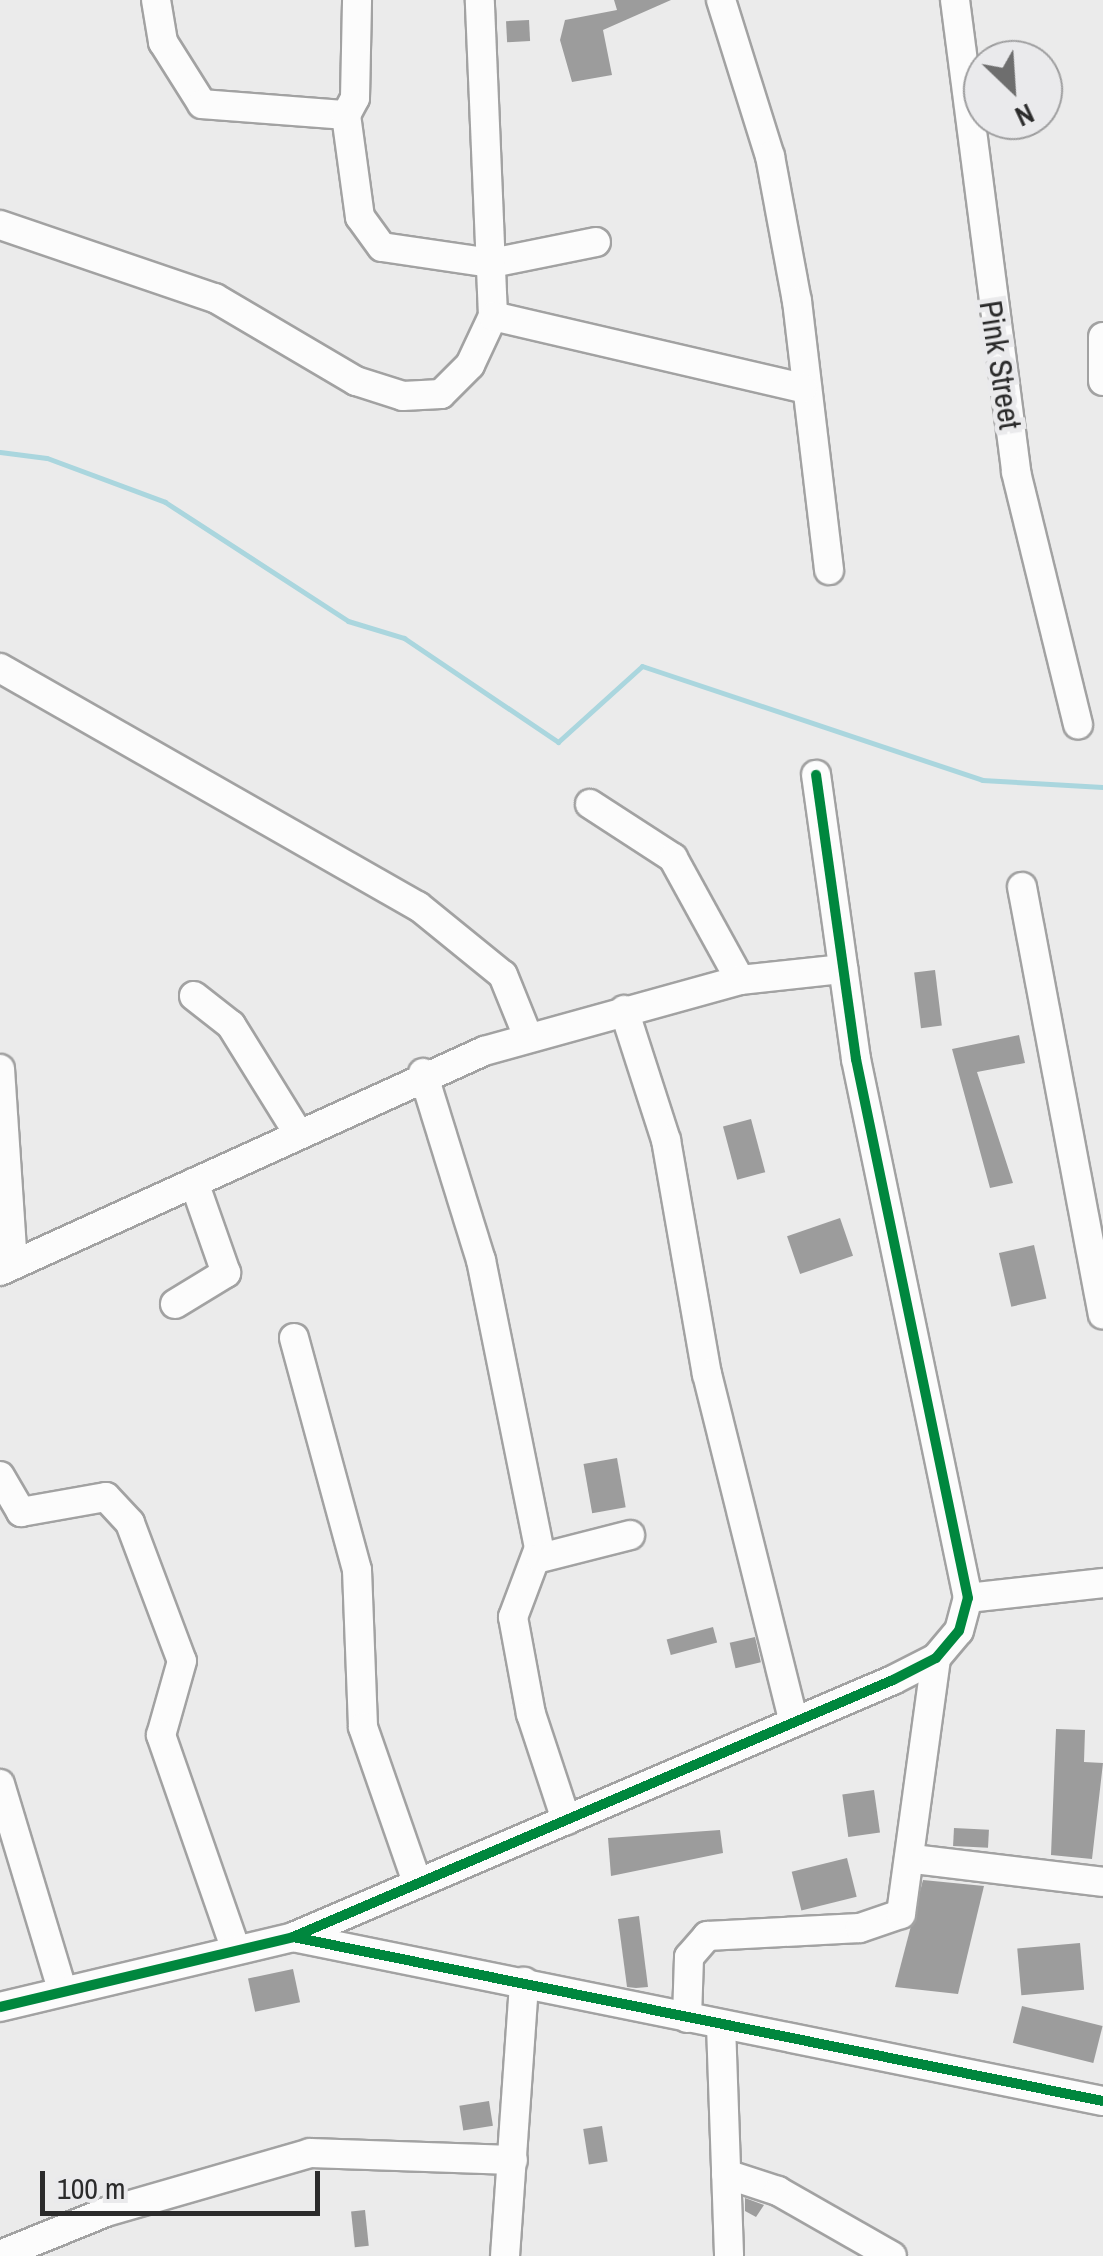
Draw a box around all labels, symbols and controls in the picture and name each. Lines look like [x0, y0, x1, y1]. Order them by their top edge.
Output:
north arrow [963, 40, 1063, 140]
text: N [1009, 95, 1040, 136]
street label: Pink Street [971, 298, 1029, 432]
scale bar [45, 2151, 325, 2213]
text: 100 m [57, 2168, 125, 2208]

